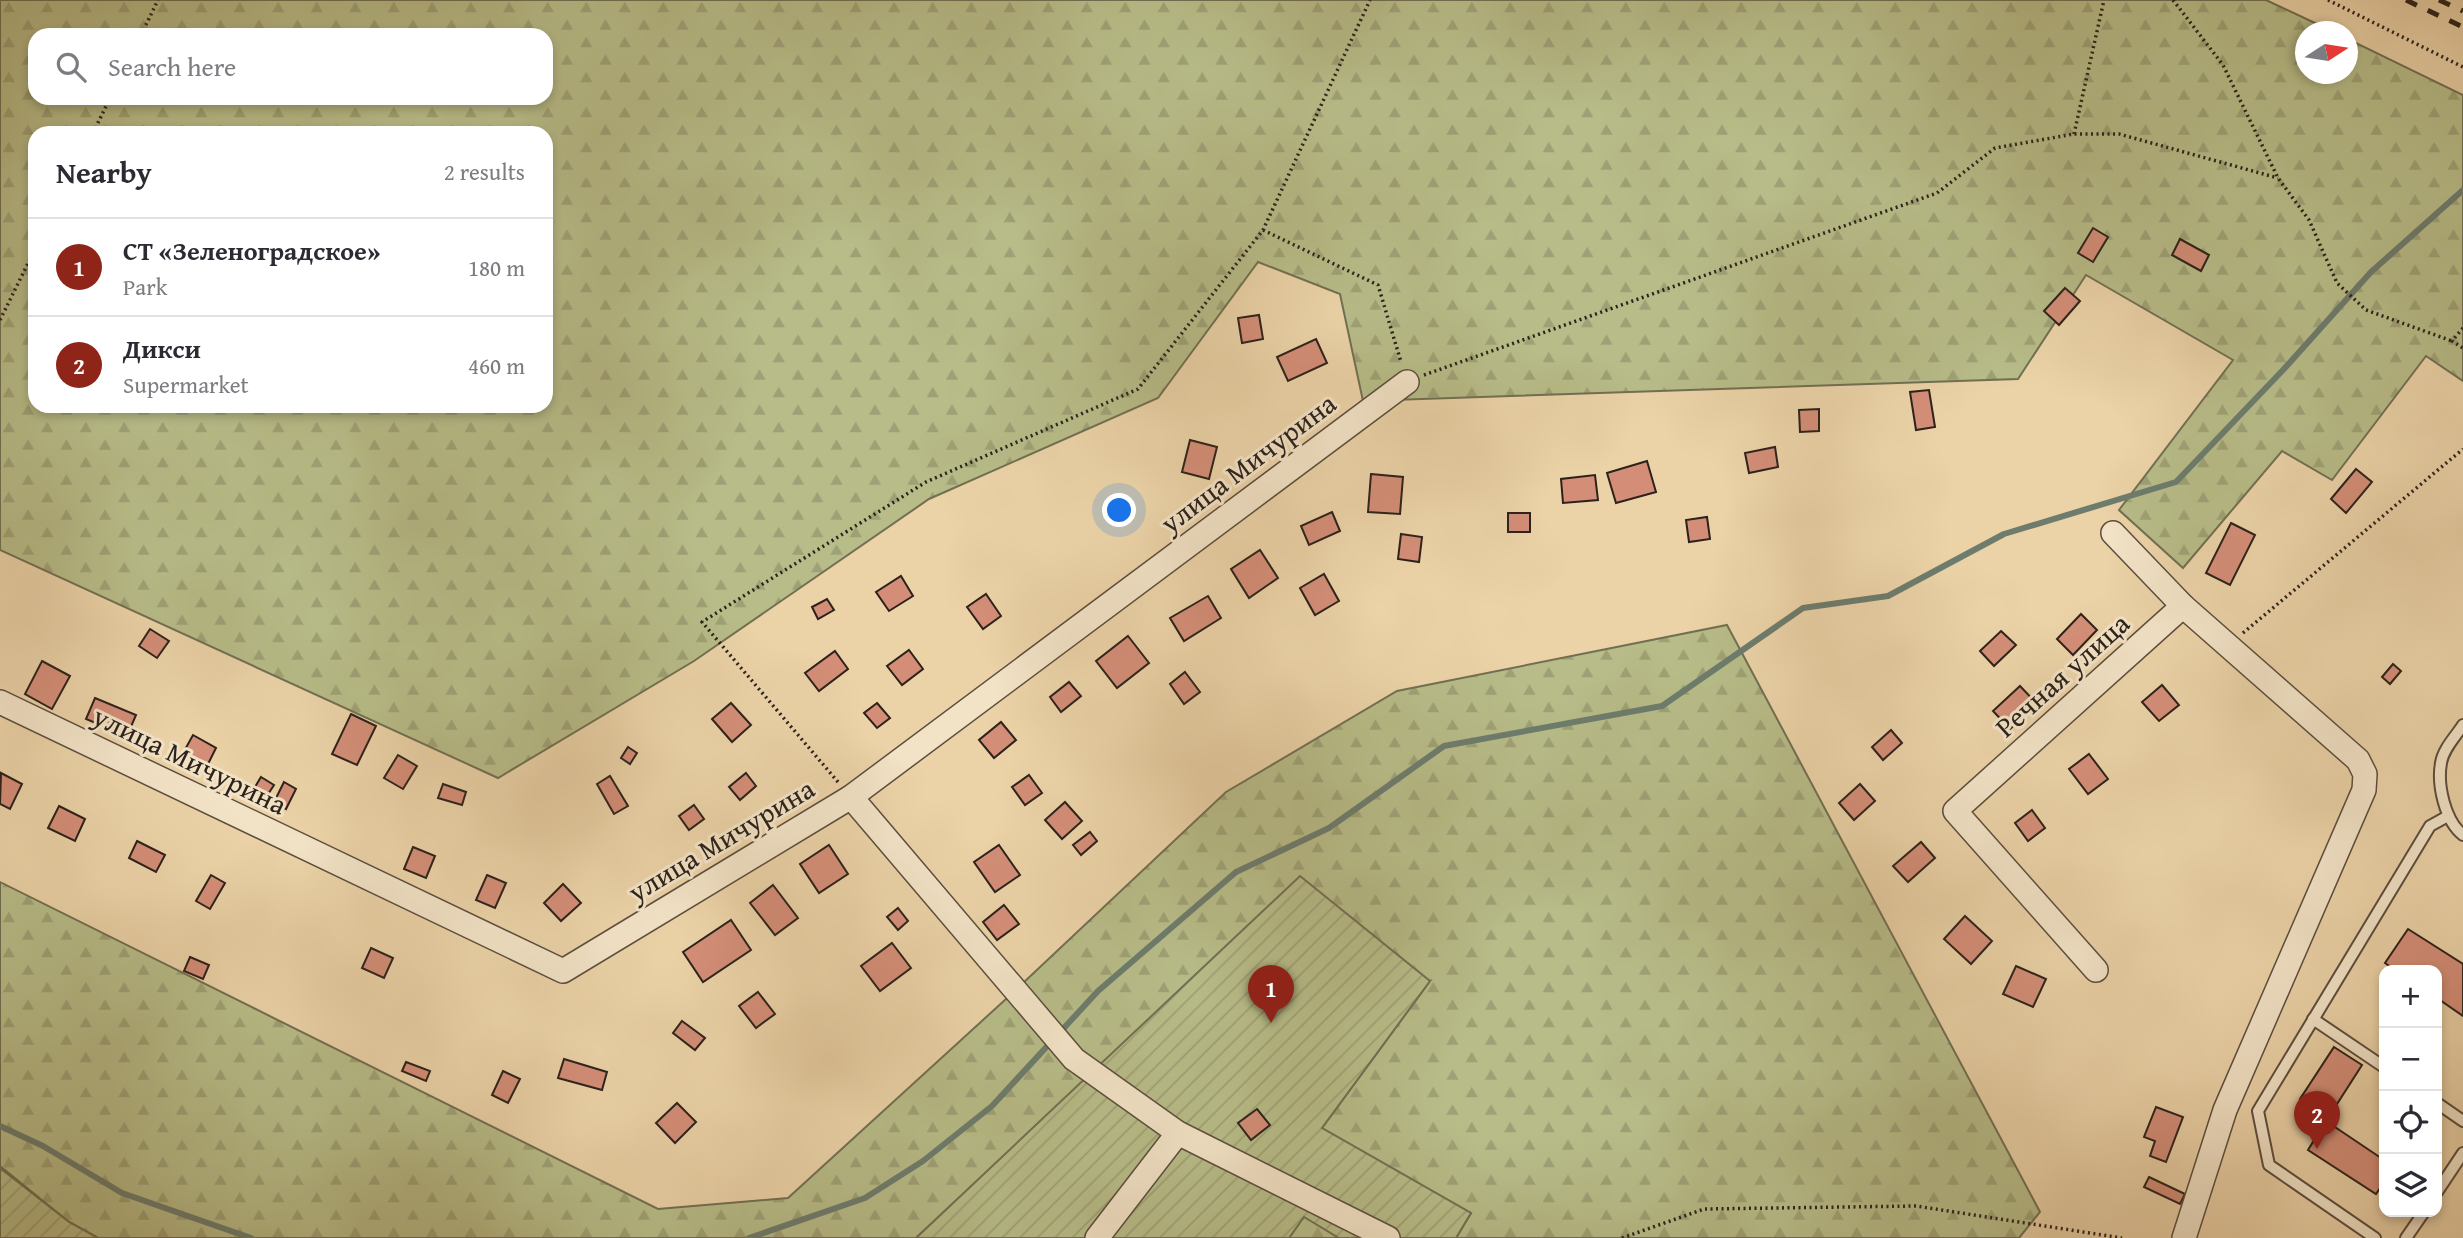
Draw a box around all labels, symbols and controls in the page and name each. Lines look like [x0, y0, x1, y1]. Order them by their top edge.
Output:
north arrow [2295, 21, 2358, 84]
search box [28, 28, 553, 105]
text: Search here [108, 47, 236, 86]
icon: search [52, 48, 90, 86]
text: Nearby [56, 150, 152, 194]
text: 2 results [444, 155, 525, 188]
text: СТ «Зеленоградское» [123, 231, 380, 270]
text: 1 [73, 251, 85, 284]
text: 180 m [468, 251, 525, 284]
text: Park [123, 270, 167, 303]
text: Дикси [123, 329, 201, 368]
text: 2 [73, 349, 85, 382]
text: 460 m [468, 349, 525, 382]
text: Supermarket [123, 368, 249, 401]
street label: улица Мичурина [1150, 382, 1345, 543]
your location [1102, 493, 1136, 527]
street label: Речная улица [1985, 603, 2139, 746]
street label: улица Мичурина [86, 694, 295, 825]
street label: улица Мичурина [619, 767, 822, 912]
pin: 1 [1248, 965, 1294, 1023]
map controls [2379, 965, 2442, 1217]
button: + [2379, 965, 2442, 1028]
button: − [2379, 1028, 2442, 1091]
pin: 2 [2294, 1091, 2340, 1149]
button: locate [2379, 1091, 2442, 1154]
button: layers [2379, 1154, 2442, 1217]

